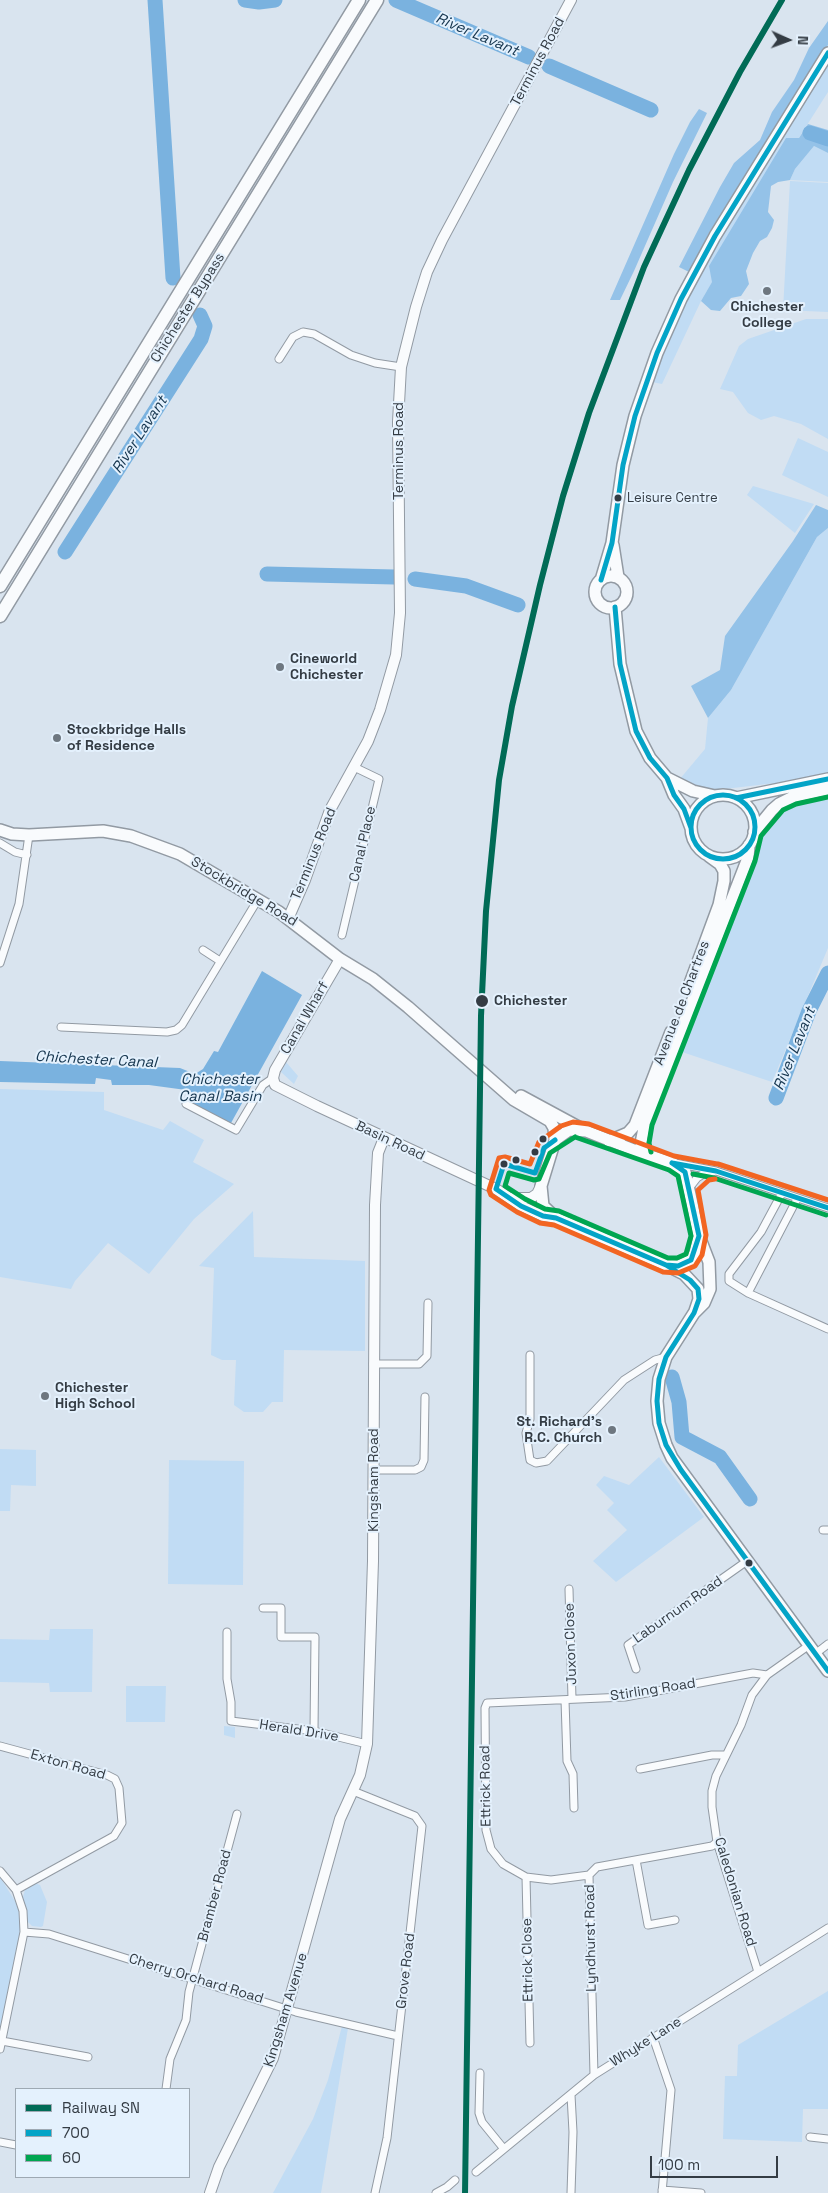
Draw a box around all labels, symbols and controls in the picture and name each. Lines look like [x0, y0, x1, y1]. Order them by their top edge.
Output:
water label: River Lavant [433, 10, 521, 60]
street label: Terminus Road [508, 15, 568, 109]
north arrow [763, 15, 813, 65]
text: N [794, 36, 812, 46]
street label: Chichester Bypass [147, 250, 229, 366]
marker: Chichester College [761, 285, 773, 297]
place label: Chichester College [730, 299, 804, 332]
water label: River Lavant [108, 393, 172, 477]
street label: Terminus Road [391, 402, 407, 500]
place label: Leisure Centre [627, 490, 718, 506]
marker: Leisure Centre [613, 493, 623, 503]
place label: Cineworld Chichester [290, 651, 363, 684]
marker: Cineworld Chichester [274, 661, 286, 673]
place label: Stockbridge Halls of Residence [67, 722, 186, 754]
marker: Stockbridge Halls of Residence [51, 732, 63, 744]
street label: Terminus Road [288, 805, 340, 903]
street label: Canal Place [346, 805, 380, 883]
street label: Stockbridge Road [188, 854, 300, 930]
street label: Avenue de Chartres [651, 938, 713, 1068]
street label: Canal Wharf [277, 979, 333, 1057]
marker: Chichester [474, 993, 490, 1009]
place label: Chichester [494, 993, 567, 1009]
water label: River Lavant [770, 1005, 820, 1093]
water label: Chichester Canal [35, 1048, 157, 1072]
water label: Chichester Canal Basin [179, 1071, 261, 1106]
street label: Basin Road [353, 1118, 427, 1164]
unlabelled marker [538, 1134, 548, 1144]
unlabelled marker [530, 1147, 540, 1157]
unlabelled marker [511, 1155, 521, 1165]
unlabelled marker [499, 1159, 509, 1169]
place label: Chichester High School [55, 1380, 135, 1412]
marker: Chichester High School [39, 1390, 51, 1402]
place label: St. Richard's R.C. Church [516, 1414, 602, 1446]
marker: St. Richard's R.C. Church [606, 1424, 618, 1436]
street label: Kingsham Road [366, 1428, 382, 1532]
unlabelled marker [744, 1558, 754, 1568]
street label: Laburnum Road [630, 1573, 726, 1647]
street label: Juxon Close [561, 1603, 581, 1685]
street label: Stirling Road [609, 1675, 697, 1705]
street label: Herald Drive [258, 1716, 340, 1746]
street label: Ettrick Road [477, 1745, 495, 1827]
street label: Exton Road [28, 1746, 108, 1784]
street label: Caledonian Road [710, 1835, 760, 1949]
street label: Bramber Road [195, 1848, 235, 1944]
street label: Lyndhurst Road [582, 1884, 600, 1992]
street label: Ettrick Close [519, 1918, 537, 2002]
street label: Grove Road [393, 1932, 419, 2010]
street label: Cherry Orchard Road [127, 1951, 265, 2007]
street label: Kingsham Avenue [261, 1951, 311, 2069]
street label: Whyke Lane [607, 2013, 685, 2071]
legend [15, 2088, 190, 2178]
text: Railway SN [62, 2098, 140, 2117]
text: 700 [62, 2123, 90, 2142]
scale bar [653, 2146, 780, 2178]
text: 60 [62, 2148, 81, 2167]
text: 100 m [658, 2155, 700, 2174]

